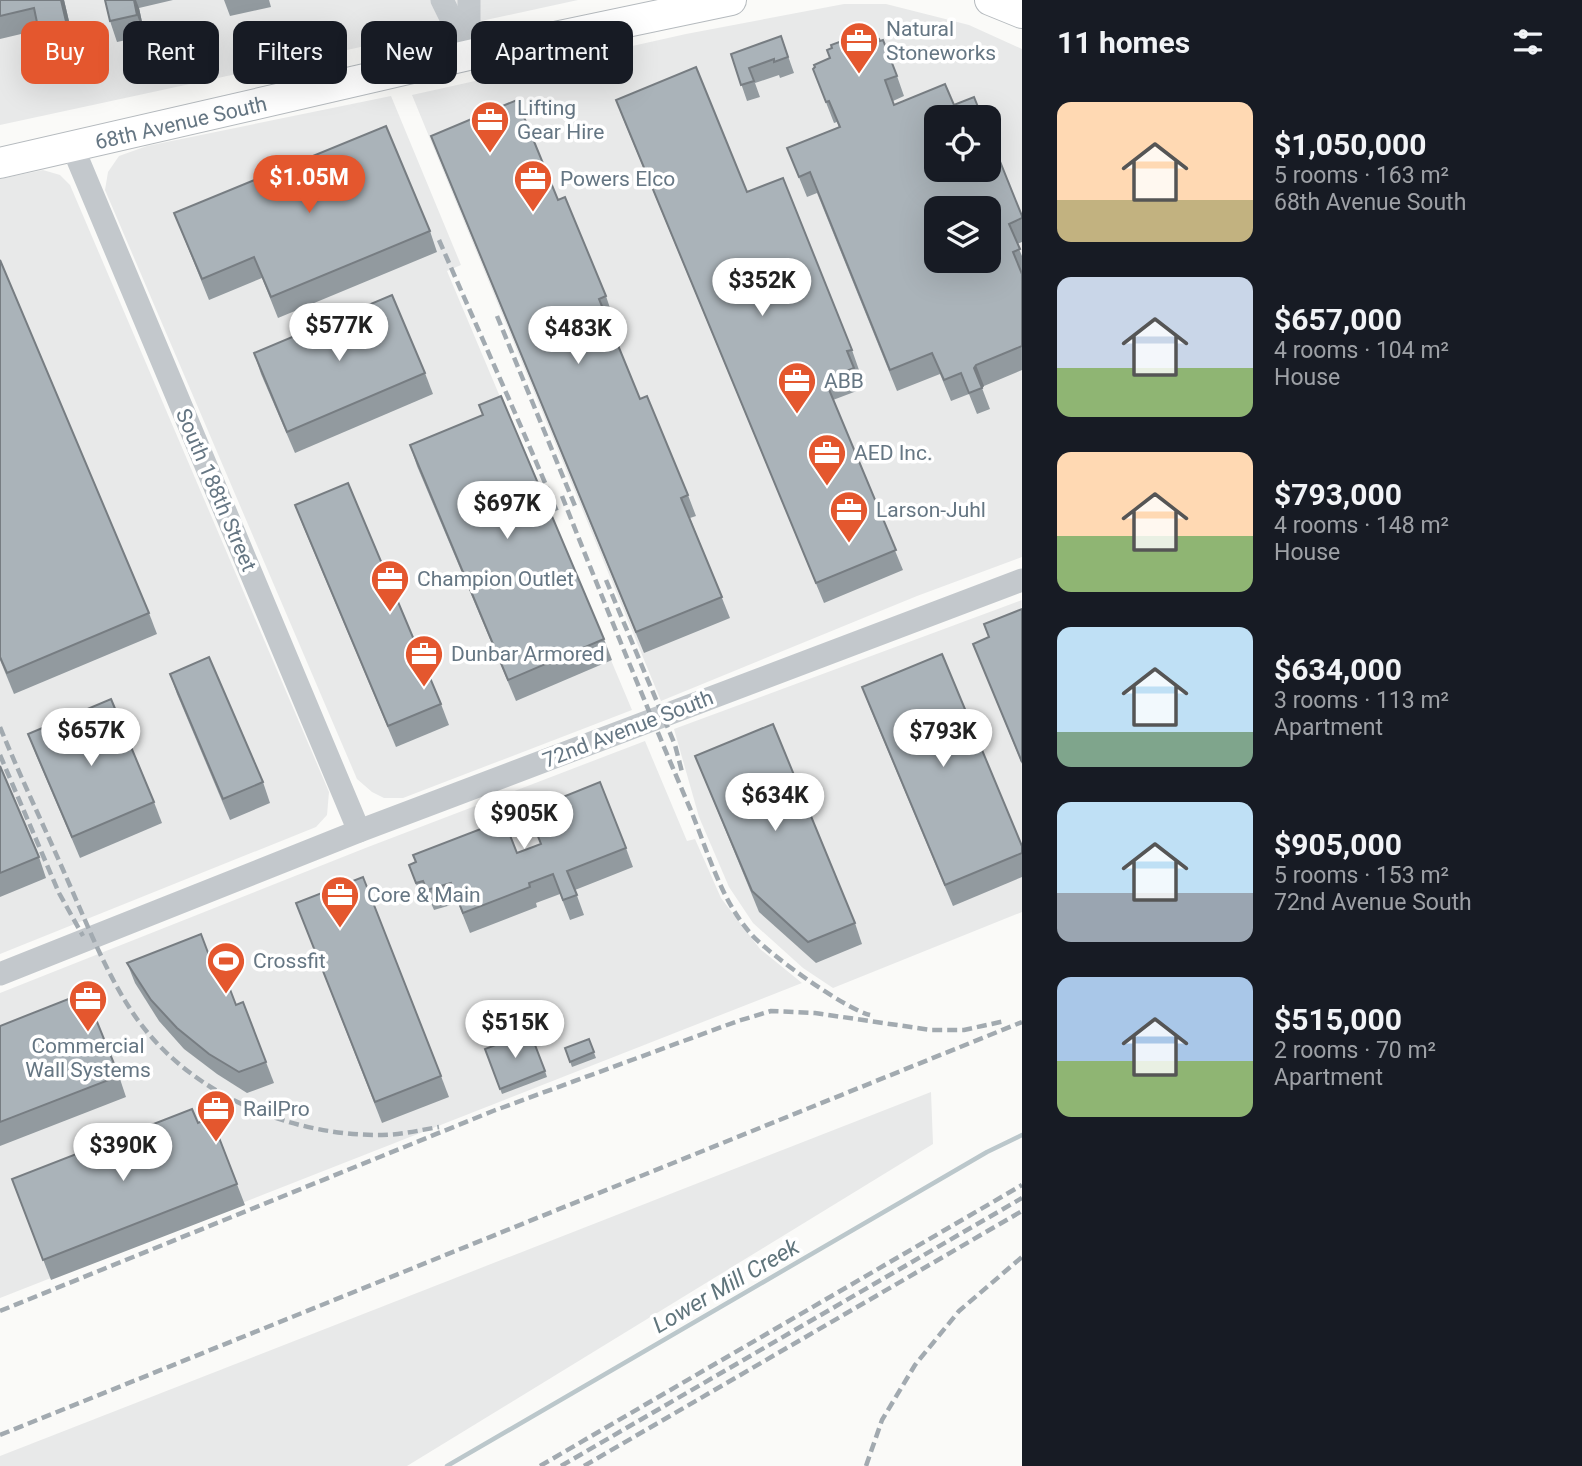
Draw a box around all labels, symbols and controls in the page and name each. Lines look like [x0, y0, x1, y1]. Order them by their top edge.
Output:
place label: Natural Stoneworks [886, 17, 996, 65]
office icon: Natural Stoneworks [838, 20, 880, 75]
chip: Buy [21, 21, 109, 84]
chip: Rent [123, 21, 219, 84]
chip: Filters [233, 21, 347, 84]
chip: New [361, 21, 457, 84]
chip: Apartment [471, 21, 633, 84]
icon: filters [1509, 23, 1547, 61]
text: 11 homes [1057, 25, 1190, 60]
street label: 68th Avenue South [93, 92, 269, 154]
place label: Lifting Gear Hire [517, 96, 604, 144]
office icon: Lifting Gear Hire [469, 99, 511, 154]
map controls [924, 105, 1001, 273]
button: locate [924, 105, 1001, 182]
text: $1,050,000 [1274, 127, 1426, 162]
icon: home [1113, 130, 1197, 214]
pin: $1.05M [252, 156, 366, 215]
office icon: Powers Elco [512, 158, 554, 213]
text: 5 rooms · 163 m² [1274, 162, 1449, 189]
text: $1.05M [269, 164, 349, 191]
place label: Powers Elco [560, 167, 675, 191]
text: 68th Avenue South [1274, 189, 1466, 216]
button: layers [924, 196, 1001, 273]
pin: $352K [713, 258, 811, 318]
text: $352K [728, 267, 796, 294]
text: $657,000 [1274, 302, 1402, 337]
pin: $577K [290, 304, 388, 363]
icon: home [1113, 305, 1197, 389]
pin: $483K [529, 306, 627, 366]
text: $577K [305, 312, 373, 339]
text: $483K [544, 315, 612, 342]
text: 4 rooms · 104 m² [1274, 337, 1449, 364]
office icon: ABB [776, 360, 818, 415]
text: House [1274, 364, 1340, 391]
place label: ABB [824, 369, 864, 393]
street label: South 188th Street [171, 405, 261, 575]
office icon: AED Inc. [806, 432, 848, 487]
place label: AED Inc. [854, 441, 932, 465]
text: $793,000 [1274, 477, 1402, 512]
icon: home [1113, 480, 1197, 564]
pin: $697K [458, 482, 556, 541]
office icon: Larson-Juhl [828, 489, 870, 544]
text: $697K [473, 490, 541, 517]
place label: Larson-Juhl [876, 498, 986, 522]
text: 4 rooms · 148 m² [1274, 512, 1449, 539]
text: House [1274, 539, 1340, 566]
office icon: Champion Outlet [369, 558, 411, 613]
place label: Champion Outlet [417, 567, 574, 591]
office icon: Dunbar Armored [403, 633, 445, 688]
place label: Dunbar Armored [451, 642, 605, 666]
text: $634,000 [1274, 652, 1402, 687]
icon: home [1113, 655, 1197, 739]
street label: 72nd Avenue South [539, 685, 717, 773]
text: 3 rooms · 113 m² [1274, 687, 1449, 714]
pin: $657K [42, 708, 140, 768]
pin: $793K [894, 710, 992, 769]
text: Apartment [1274, 714, 1383, 741]
text: $657K [57, 717, 125, 744]
text: $793K [909, 718, 977, 745]
pin: $634K [726, 774, 824, 833]
text: $634K [741, 782, 809, 809]
pin: $905K [475, 792, 573, 851]
text: $905K [490, 800, 558, 827]
text: $905,000 [1274, 827, 1402, 862]
icon: home [1113, 830, 1197, 914]
text: 5 rooms · 153 m² [1274, 862, 1449, 889]
office icon: Core & Main [319, 874, 361, 929]
place label: Core & Main [367, 883, 481, 907]
text: 72nd Avenue South [1274, 889, 1472, 916]
sports icon: Crossfit [205, 940, 247, 995]
place label: Crossfit [253, 949, 326, 973]
office icon: Commercial Wall Systems [67, 978, 109, 1033]
pin: $515K [466, 1000, 564, 1060]
text: $515,000 [1274, 1002, 1402, 1037]
icon: home [1113, 1005, 1197, 1089]
text: $515K [481, 1009, 549, 1036]
place label: Commercial Wall Systems [25, 1034, 151, 1082]
text: 2 rooms · 70 m² [1274, 1037, 1436, 1064]
text: Apartment [1274, 1064, 1383, 1091]
office icon: RailPro [195, 1088, 237, 1143]
place label: RailPro [243, 1097, 310, 1121]
pin: $390K [74, 1124, 172, 1183]
text: $390K [89, 1132, 157, 1159]
water label: Lower Mill Creek [648, 1233, 805, 1339]

